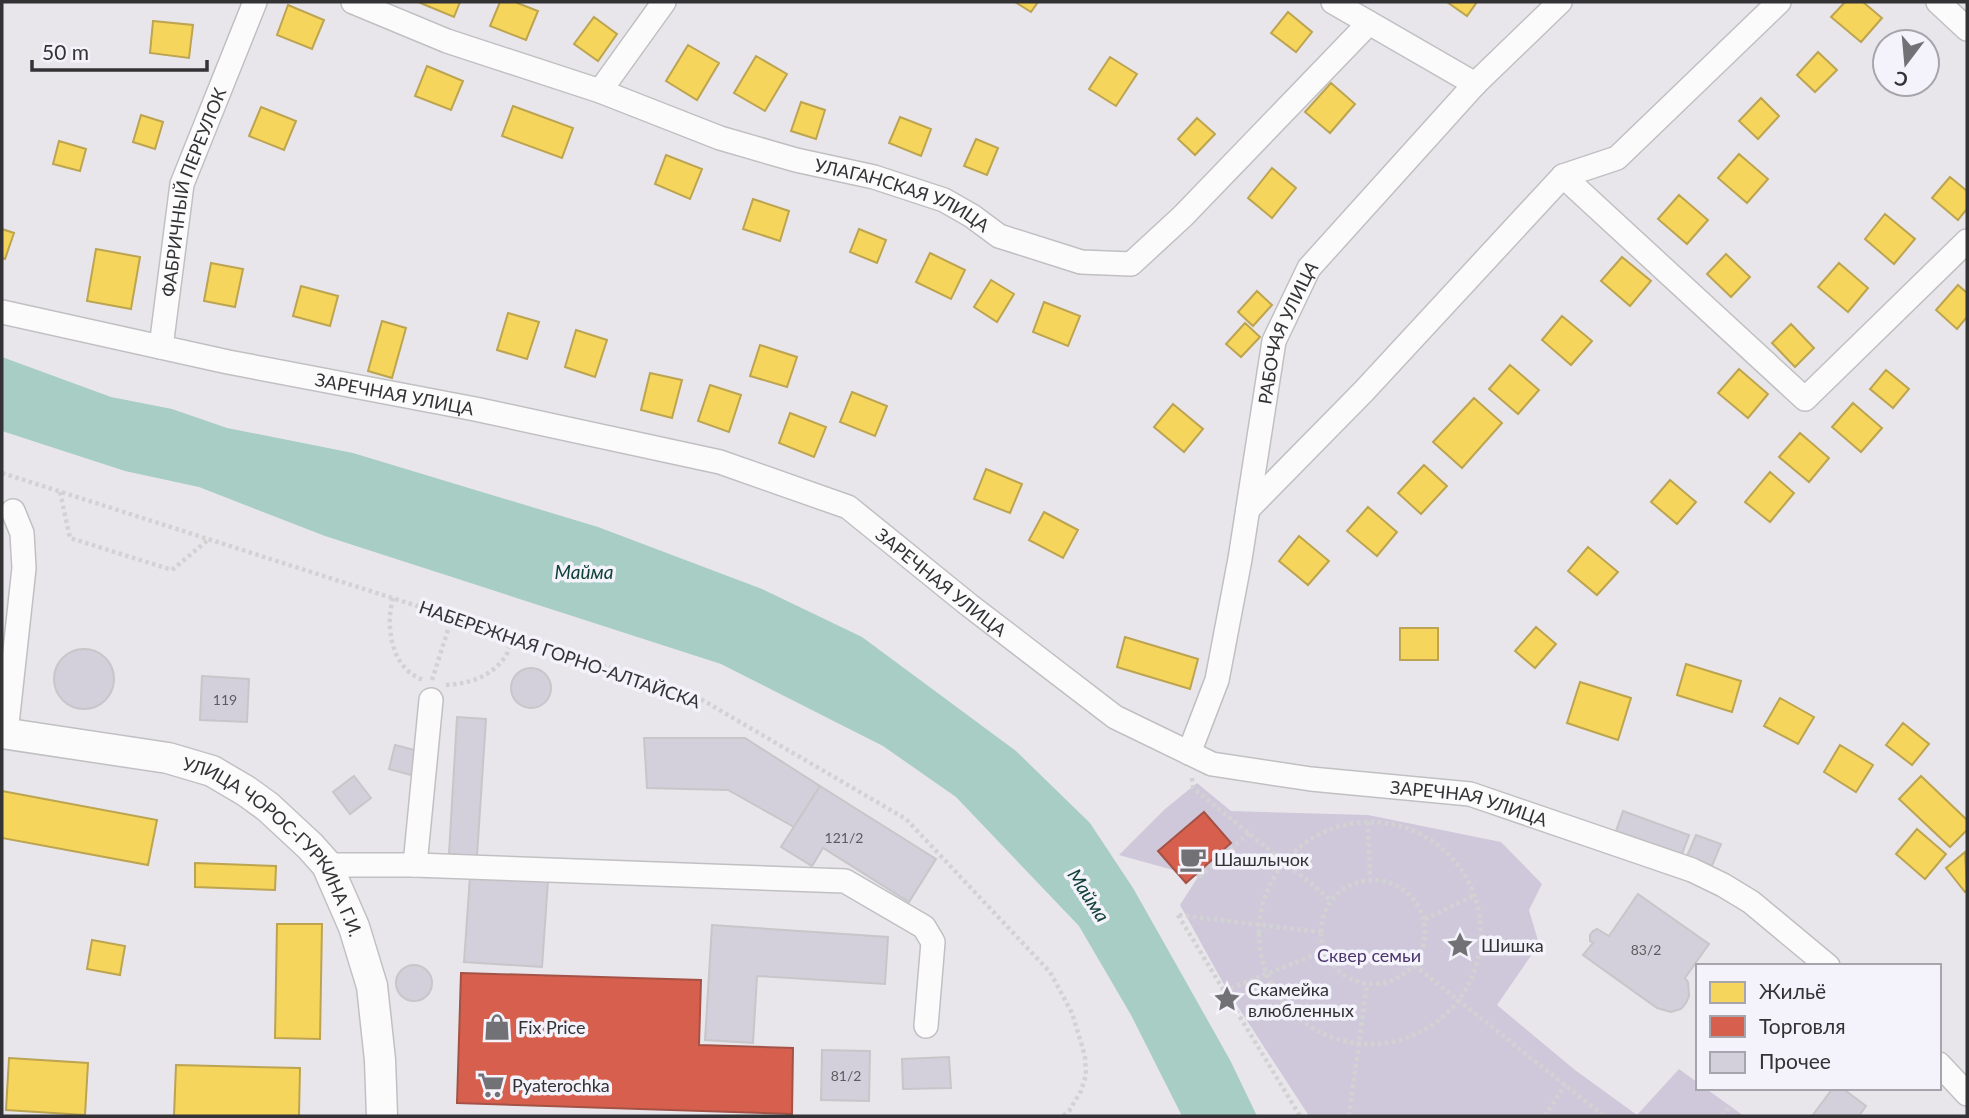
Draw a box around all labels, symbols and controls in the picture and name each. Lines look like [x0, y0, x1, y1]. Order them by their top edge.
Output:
scale bar [32, 28, 206, 72]
north arrow [1871, 28, 1941, 98]
text: 50 m [42, 39, 89, 64]
text: С [1892, 67, 1910, 93]
street label: ФАБРИЧНЫЙ ПЕРЕУЛОК [157, 84, 230, 298]
street label: УЛАГАНСКАЯ УЛИЦА [813, 153, 995, 237]
street label: РАБОЧАЯ УЛИЦА [1253, 255, 1322, 406]
street label: ЗАРЕЧНАЯ УЛИЦА [313, 368, 477, 420]
street label: ЗАРЕЧНАЯ УЛИЦА [871, 523, 1012, 641]
water label: Майма [555, 560, 613, 583]
street label: НАБЕРЕЖНАЯ ГОРНО-АЛТАЙСКА [417, 595, 704, 713]
house number: 119 [213, 691, 237, 708]
street label: УЛИЦА ЧОРОС-ГУРКИНА Г.И. [180, 752, 367, 939]
street label: ЗАРЕЧНАЯ УЛИЦА [1389, 776, 1551, 831]
house number: 121/2 [825, 829, 863, 846]
cafe icon: Шашлычок [1178, 844, 1208, 874]
place label: Шашлычок [1214, 848, 1310, 870]
water label: Майма [1063, 864, 1115, 926]
place icon: Шишка [1445, 930, 1475, 960]
place label: Шишка [1481, 934, 1544, 956]
house number: 83/2 [1631, 941, 1661, 958]
park label: Сквер семьи [1317, 944, 1421, 966]
legend [1696, 964, 1941, 1090]
place label: Скамейка влюбленных [1248, 978, 1354, 1021]
text: Жильё [1759, 978, 1826, 1003]
place icon: Скамейка влюбленных [1212, 984, 1242, 1014]
shop icon: Fix Price [482, 1012, 512, 1042]
text: Торговля [1759, 1013, 1846, 1038]
place label: Fix Price [518, 1016, 585, 1038]
text: Прочее [1759, 1048, 1831, 1073]
house number: 81/2 [831, 1067, 861, 1084]
supermarket icon: Pyaterochka [476, 1070, 506, 1100]
place label: Pyaterochka [512, 1074, 610, 1096]

